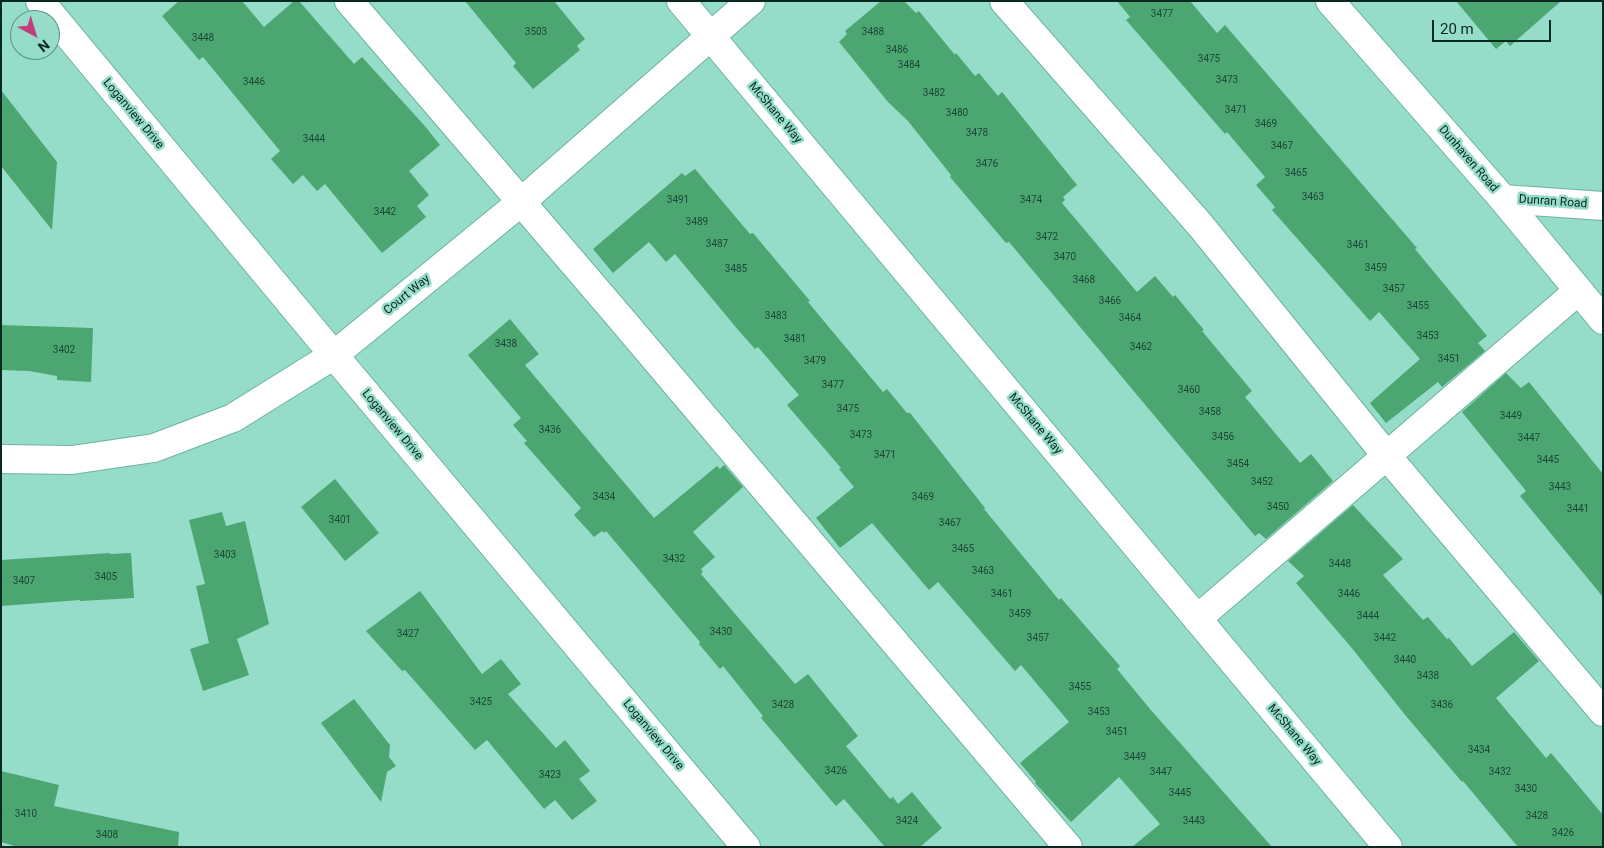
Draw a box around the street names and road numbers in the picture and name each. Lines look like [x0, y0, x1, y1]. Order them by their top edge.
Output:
street label: Loganview Drive [99, 76, 167, 152]
street label: McShane Way [745, 79, 805, 147]
street label: Dunhaven Road [1435, 123, 1501, 195]
street label: Dunran Road [1518, 192, 1588, 212]
street label: Court Way [381, 272, 433, 318]
street label: Loganview Drive [358, 387, 426, 463]
street label: McShane Way [1005, 390, 1065, 458]
street label: Loganview Drive [619, 697, 687, 773]
street label: McShane Way [1264, 701, 1324, 769]

